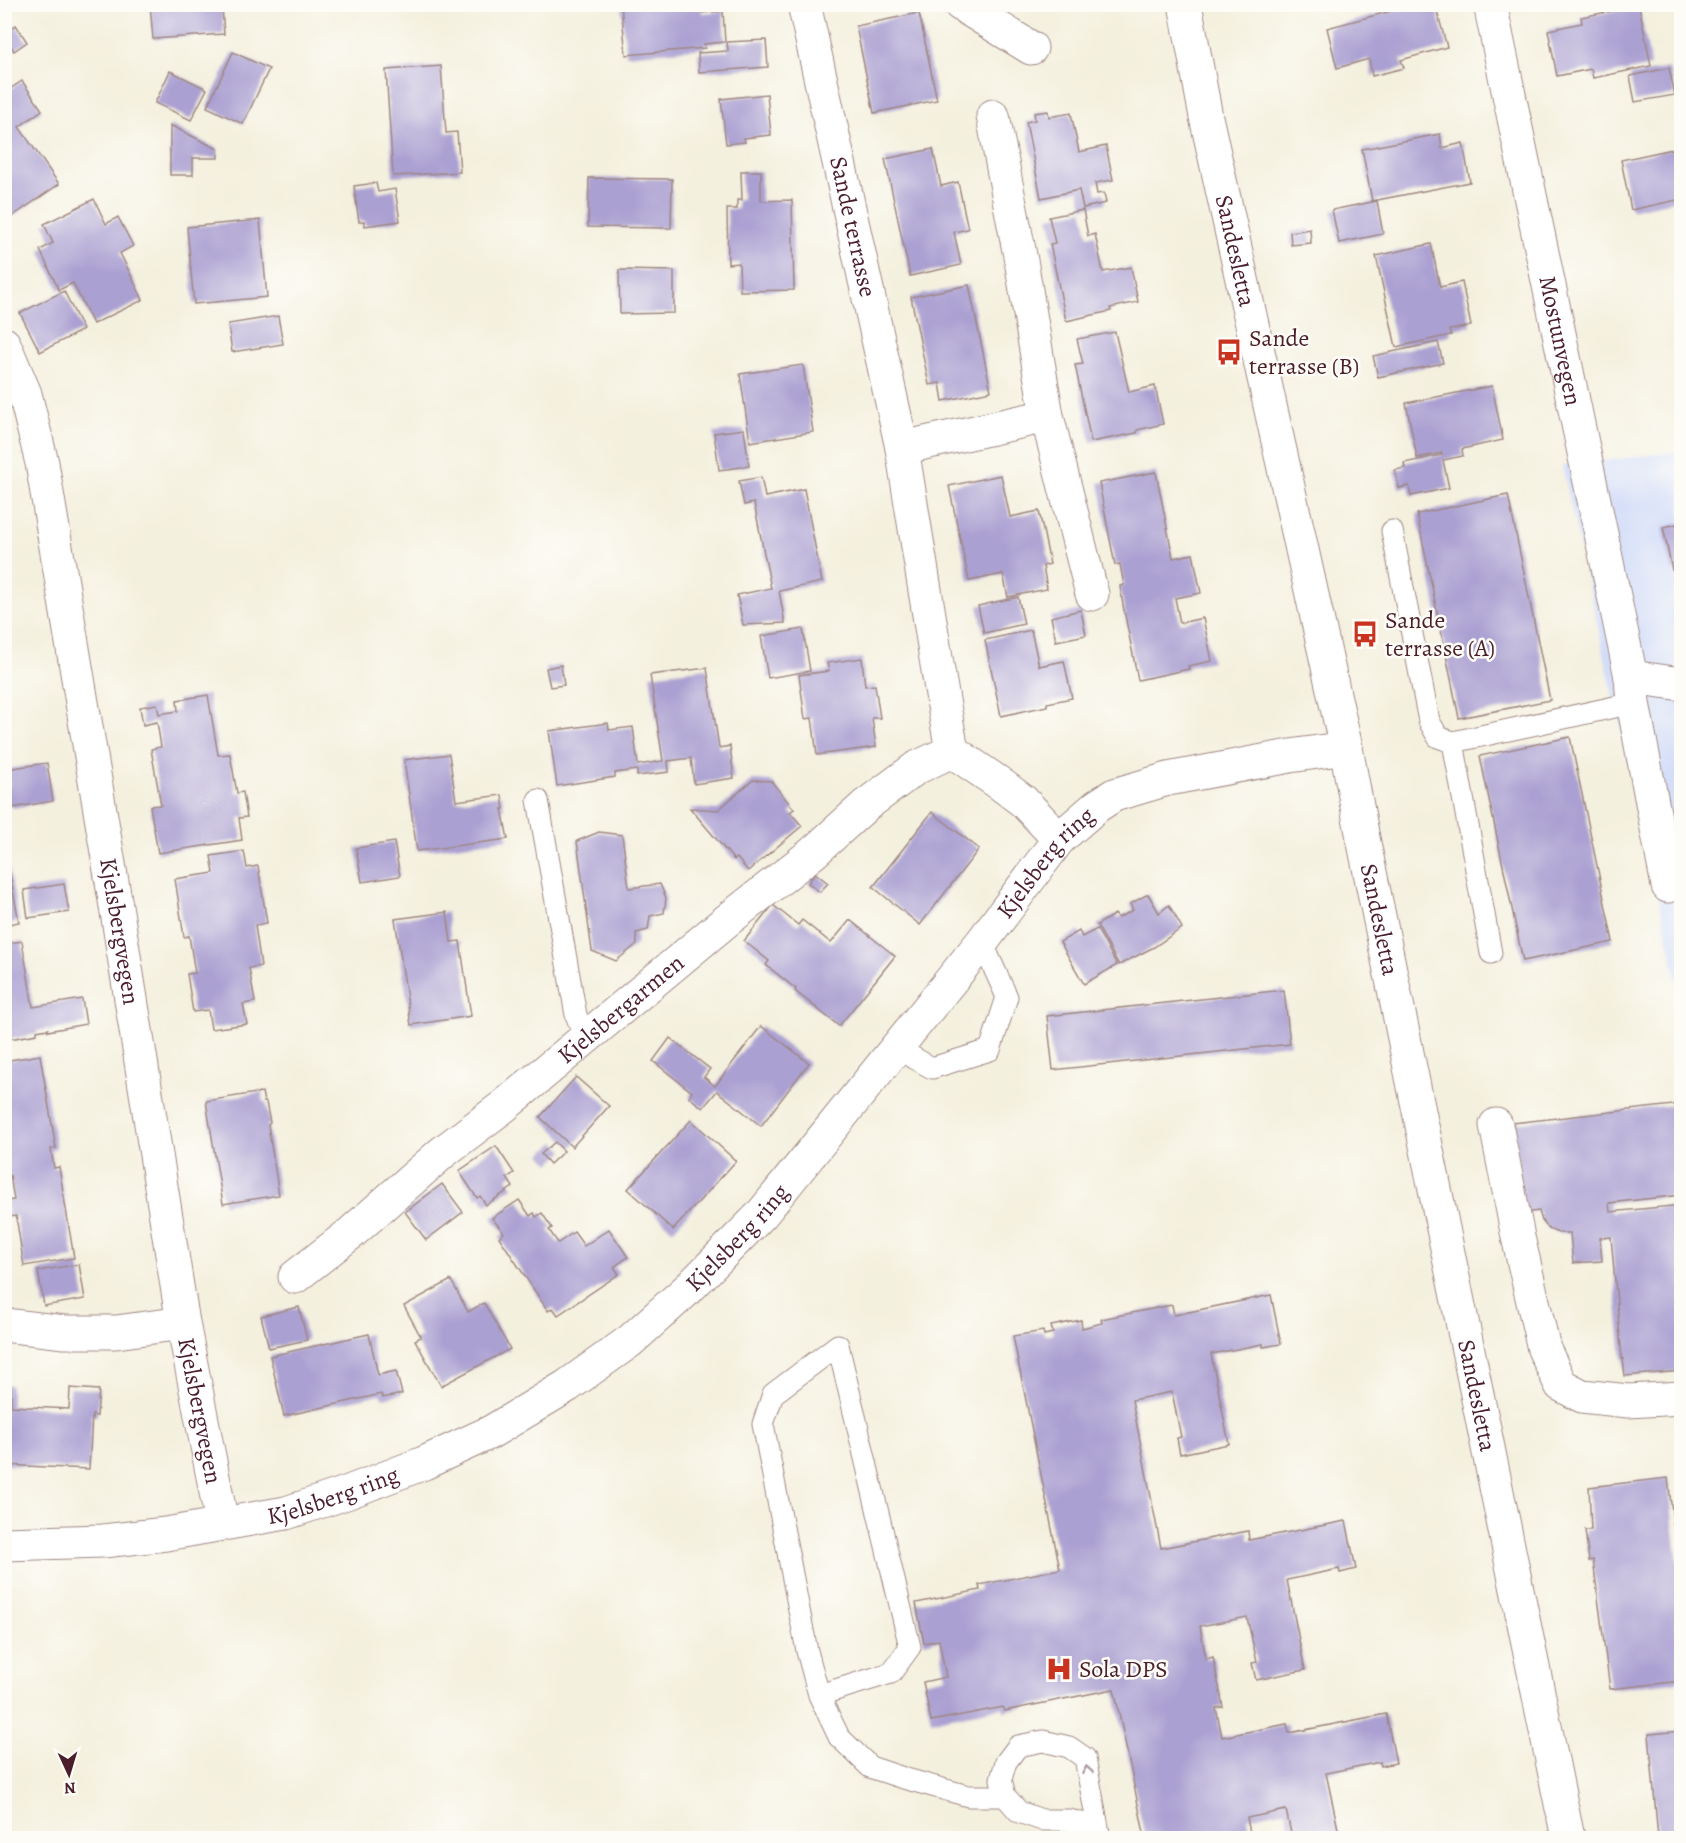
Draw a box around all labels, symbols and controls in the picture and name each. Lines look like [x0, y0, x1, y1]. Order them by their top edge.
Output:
street label: Sande terrasse [822, 153, 884, 300]
street label: Sandesletta [1208, 192, 1264, 311]
street label: Mostunvegen [1531, 273, 1590, 408]
place label: Sande terrasse (B) [1249, 322, 1359, 382]
bus stop icon: Sande terrasse (B) [1214, 337, 1244, 367]
place label: Sande terrasse (A) [1385, 604, 1495, 664]
bus stop icon: Sande terrasse (A) [1350, 619, 1380, 649]
street label: Kjelsberg ring [989, 799, 1101, 925]
street label: Kjelsbergvegen [92, 855, 148, 1007]
street label: Sandesletta [1353, 861, 1407, 979]
street label: Kjelsbergarmen [551, 947, 691, 1071]
street label: Kjelsberg ring [678, 1177, 796, 1299]
street label: Kjelsbergvegen [170, 1335, 230, 1486]
street label: Sandesletta [1450, 1337, 1505, 1455]
street label: Kjelsberg ring [265, 1458, 403, 1532]
place label: Sola DPS [1079, 1653, 1168, 1685]
hospital icon: Sola DPS [1044, 1654, 1074, 1684]
north arrow [39, 1744, 99, 1804]
one-way arrow [1081, 1765, 1094, 1775]
text: N [63, 1777, 77, 1799]

